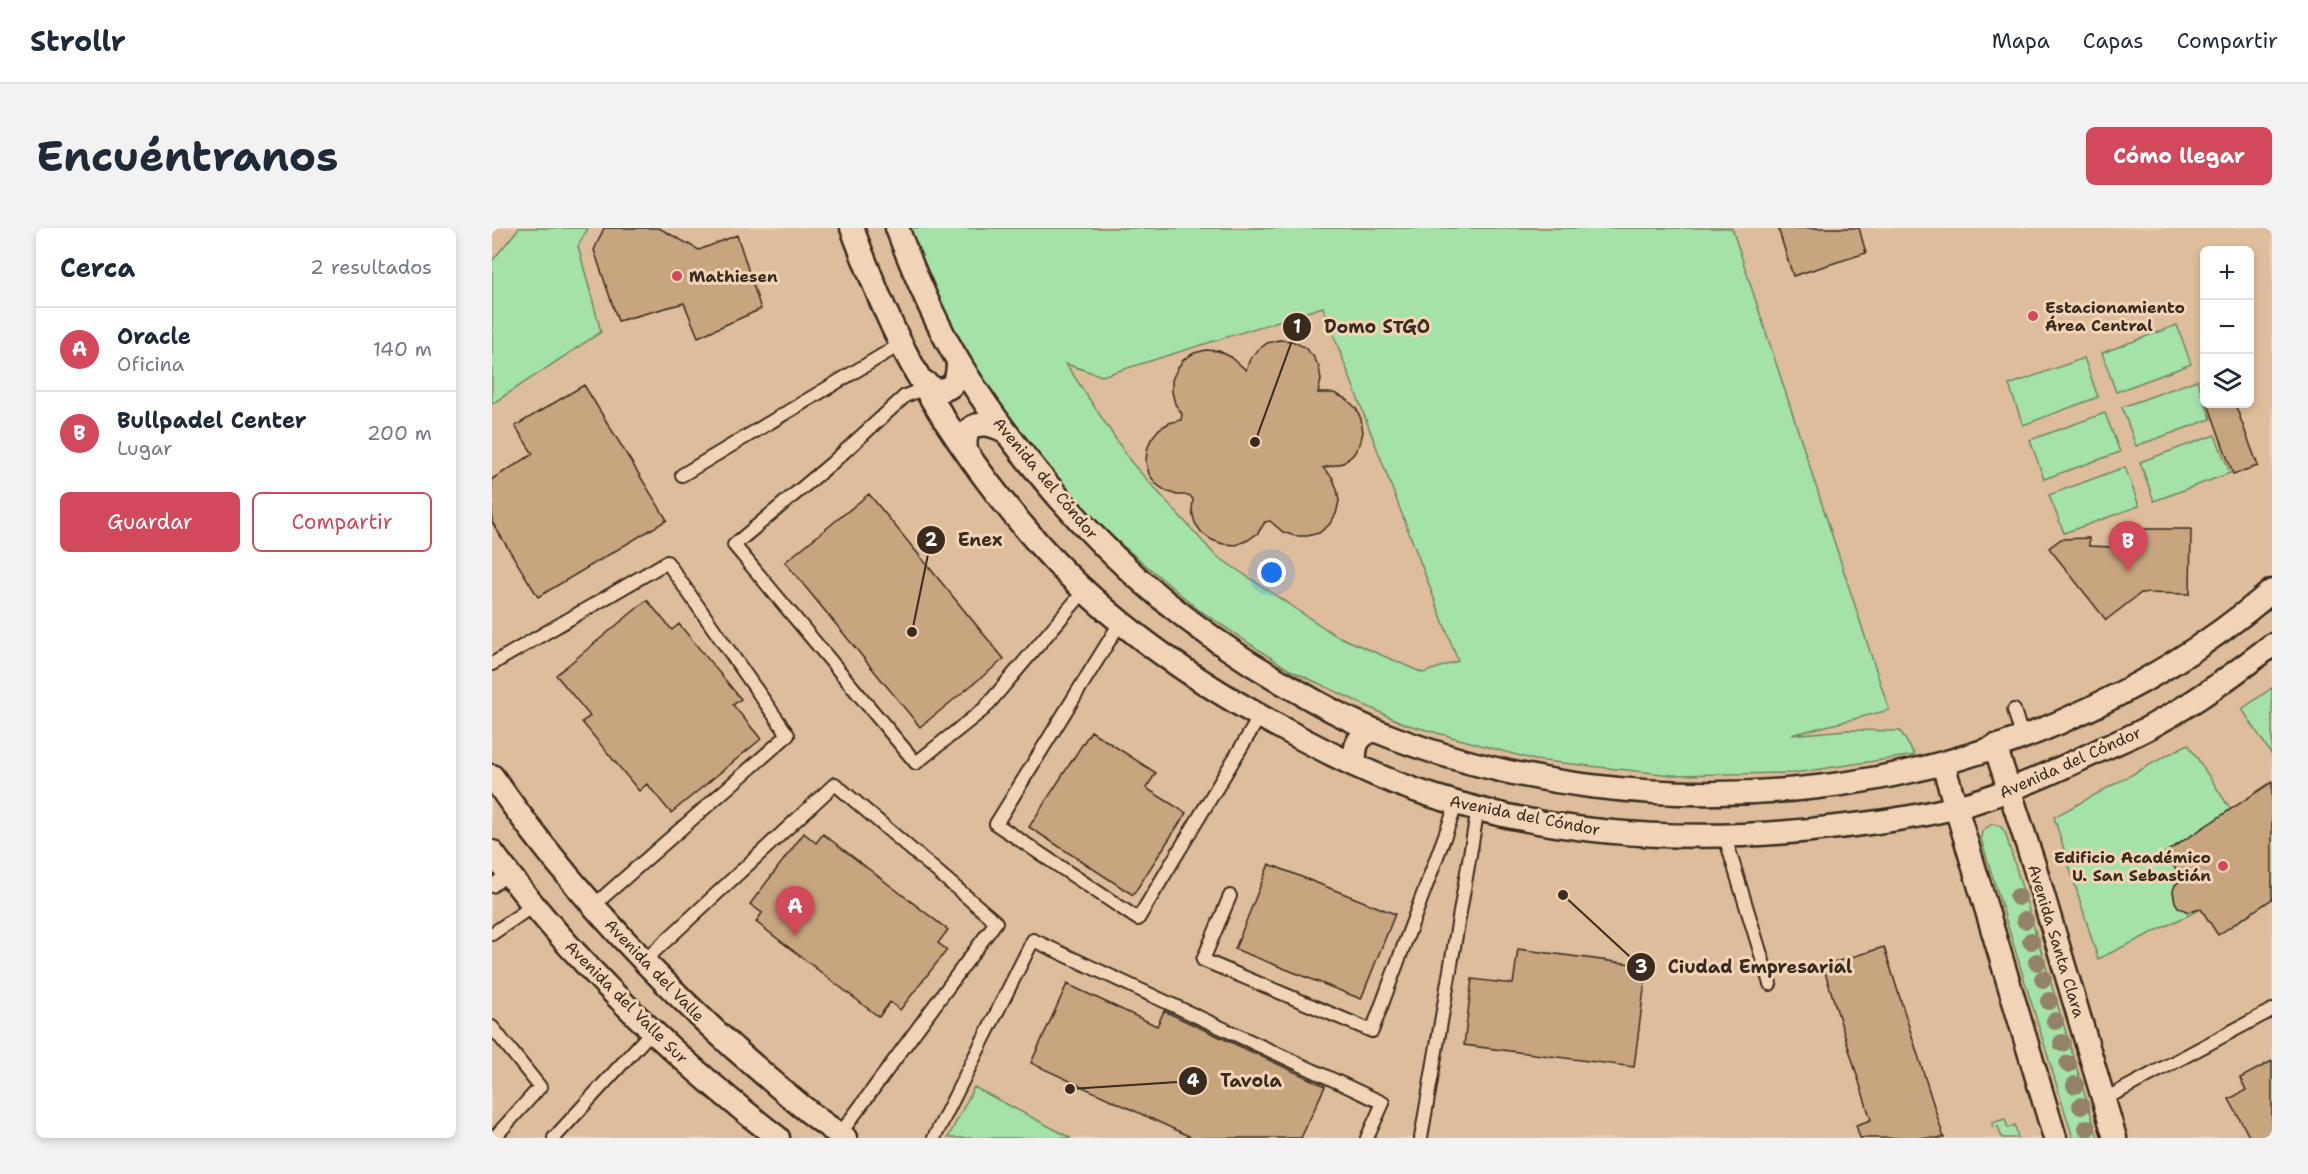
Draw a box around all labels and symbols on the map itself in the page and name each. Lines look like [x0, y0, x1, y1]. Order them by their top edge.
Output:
place label: Mathiesen [689, 266, 778, 287]
marker: Mathiesen [670, 269, 684, 283]
place label: Estacionamiento Área Central [2045, 297, 2185, 336]
callout: Domo STGO [1282, 309, 1442, 345]
marker: Estacionamiento Área Central [2026, 309, 2040, 323]
text: 1 [1293, 315, 1301, 339]
text: Domo STGO [1324, 315, 1430, 339]
street label: Avenida del Cóndor [988, 413, 1103, 544]
callout: Enex [916, 522, 1015, 558]
pin: B [2108, 522, 2148, 571]
text: 2 [925, 528, 938, 552]
text: Enex [958, 528, 1002, 552]
your location [1257, 558, 1286, 587]
street label: Avenida del Cóndor [1996, 722, 2144, 803]
street label: Avenida del Cóndor [1448, 791, 1602, 840]
place label: Edificio Académico U. San Sebastián [2054, 847, 2211, 886]
marker: Edificio Académico U. San Sebastián [2216, 859, 2230, 873]
street label: Avenida Santa Clara [2023, 862, 2090, 1020]
pin: A [776, 886, 814, 936]
street label: Avenida del Valle [600, 914, 709, 1026]
street label: Avenida del Valle Sur [561, 936, 693, 1068]
callout: Ciudad Empresarial [1626, 949, 1865, 985]
text: 3 [1635, 955, 1647, 979]
text: Ciudad Empresarial [1668, 955, 1852, 979]
callout: Tavola [1178, 1063, 1294, 1099]
text: 4 [1187, 1069, 1200, 1093]
text: Tavola [1220, 1069, 1282, 1093]

